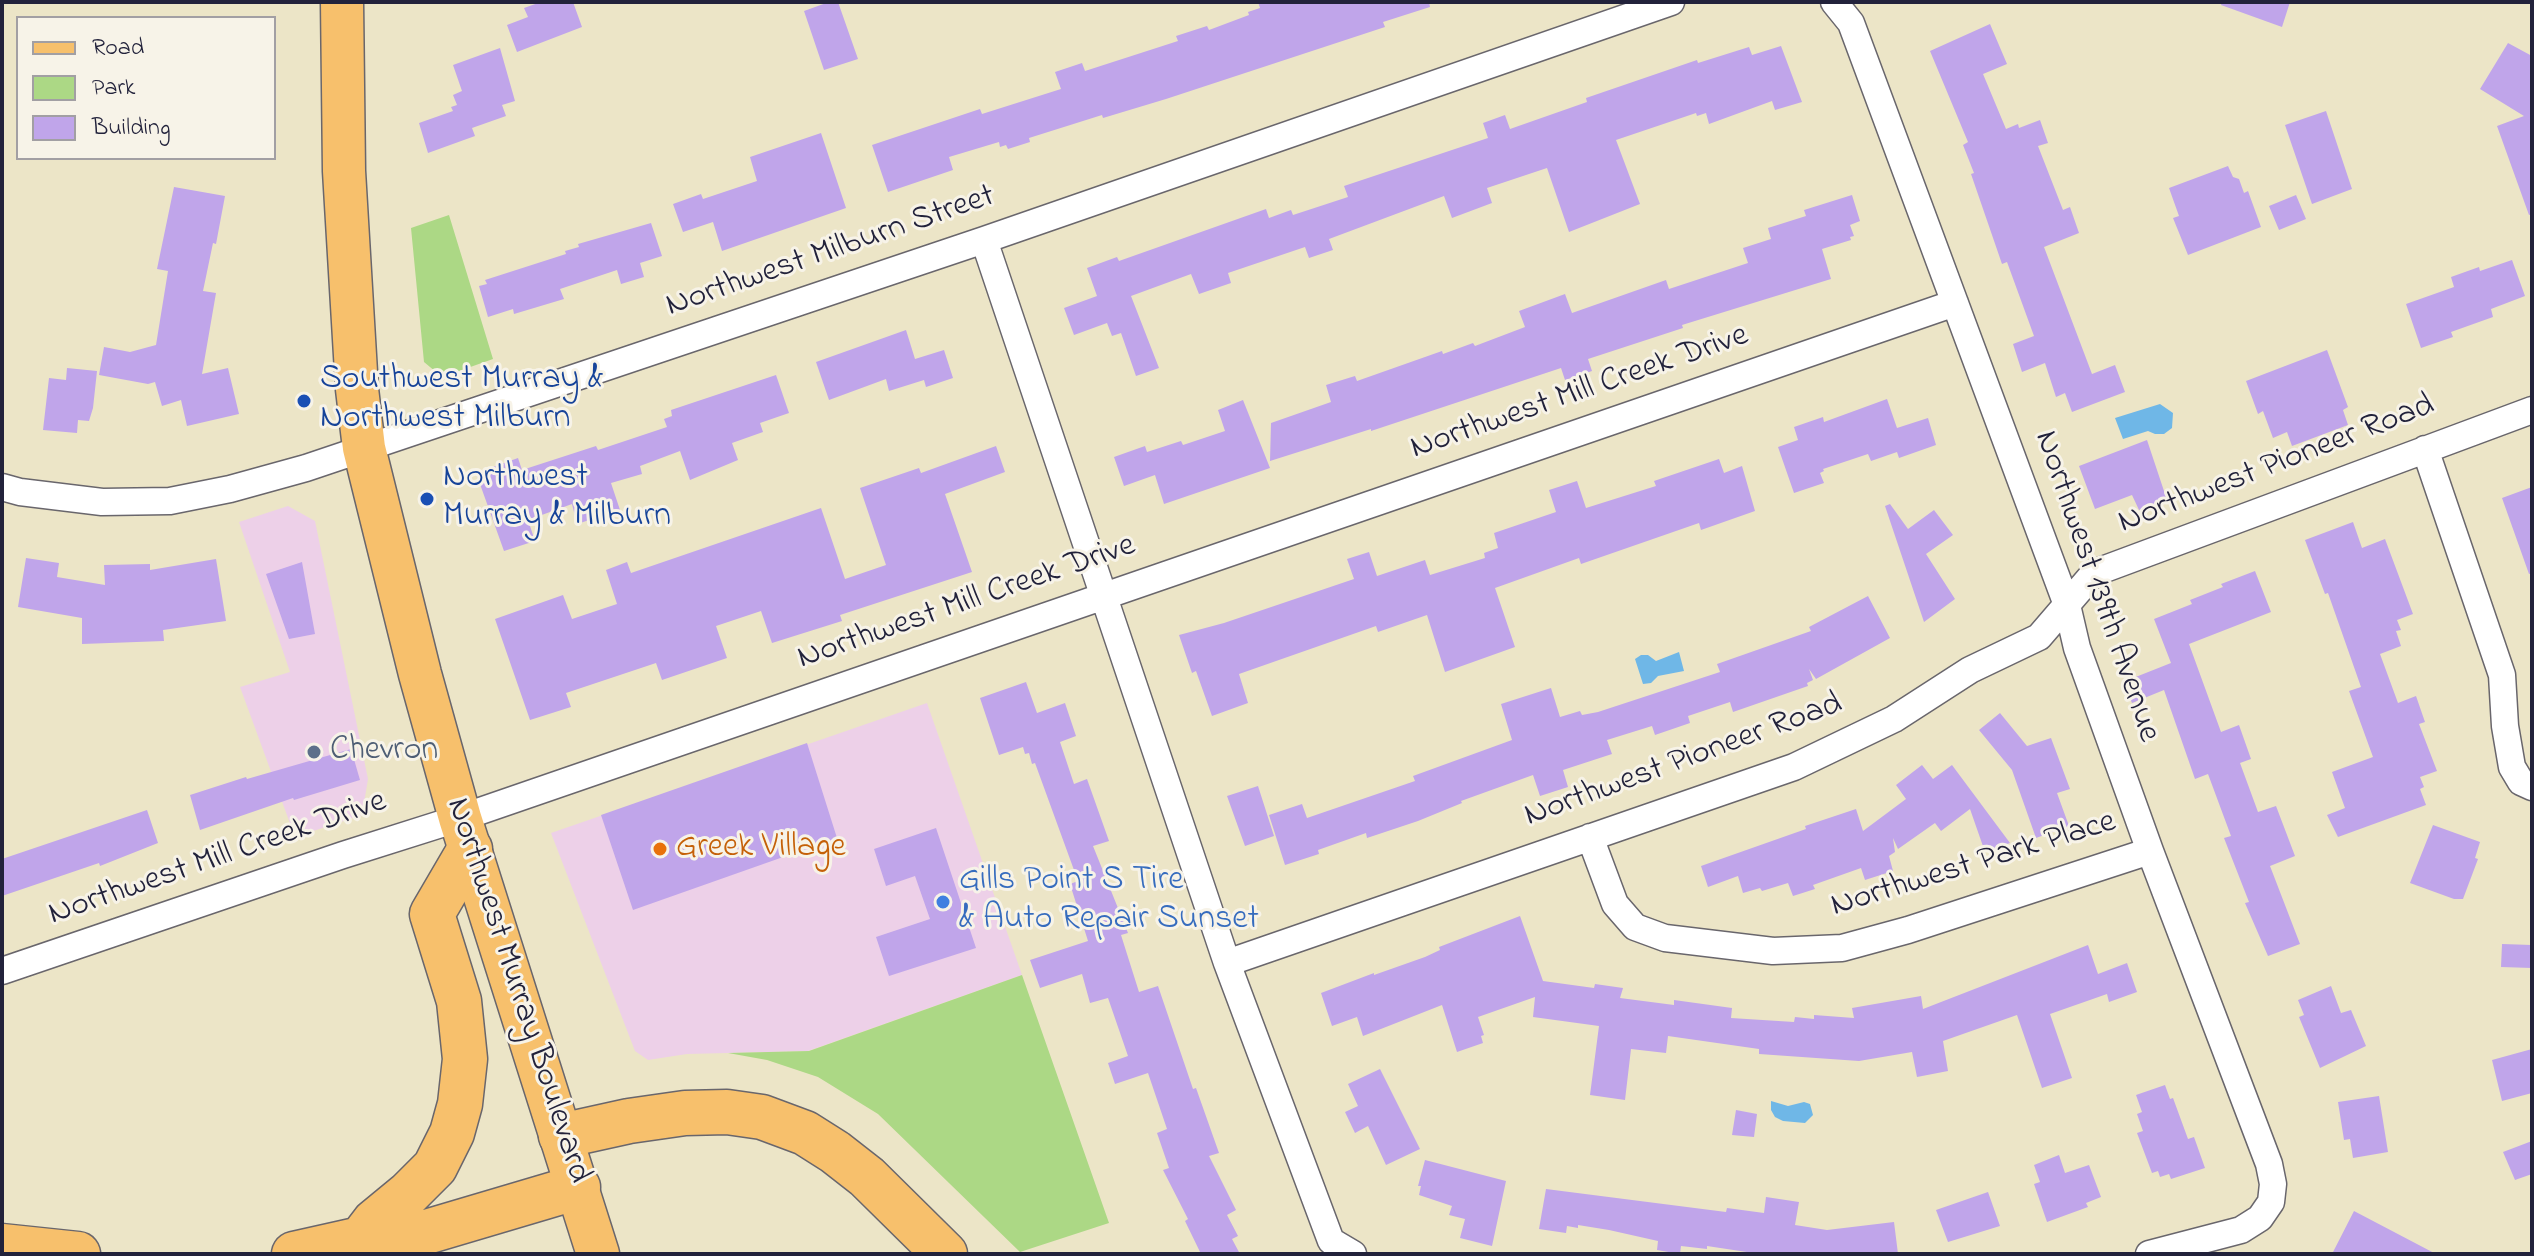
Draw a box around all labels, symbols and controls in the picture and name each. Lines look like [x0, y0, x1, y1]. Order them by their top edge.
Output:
legend [16, 16, 276, 160]
text: Road [92, 31, 144, 66]
text: Park [92, 71, 135, 106]
text: Building [92, 111, 171, 146]
street label: Northwest Milburn Street [661, 178, 1001, 328]
street label: Northwest Mill Creek Drive [1406, 317, 1754, 471]
place label: Southwest Murray & Northwest Milburn [320, 361, 604, 440]
street label: Northwest Pioneer Road [2113, 387, 2441, 545]
marker: Southwest Murray & Northwest Milburn [295, 392, 313, 410]
street label: Northwest 139th Avenue [2023, 426, 2167, 748]
place label: Northwest Murray & Milburn [443, 459, 671, 538]
marker: Northwest Murray & Milburn [418, 490, 436, 508]
street label: Northwest Mill Creek Drive [793, 527, 1141, 681]
street label: Northwest Pioneer Road [1520, 686, 1848, 838]
place label: Chevron [330, 732, 438, 772]
marker: Chevron [305, 743, 323, 761]
street label: Northwest Mill Creek Drive [44, 783, 392, 937]
street label: Northwest Murray Boulevard [434, 793, 598, 1189]
street label: Northwest Park Place [1827, 803, 2121, 929]
place label: Greek Village [676, 829, 846, 869]
marker: Greek Village [651, 840, 669, 858]
place label: Gills Point S Tire & Auto Repair Sunset [959, 862, 1259, 942]
marker: Gills Point S Tire & Auto Repair Sunset [934, 893, 952, 911]

